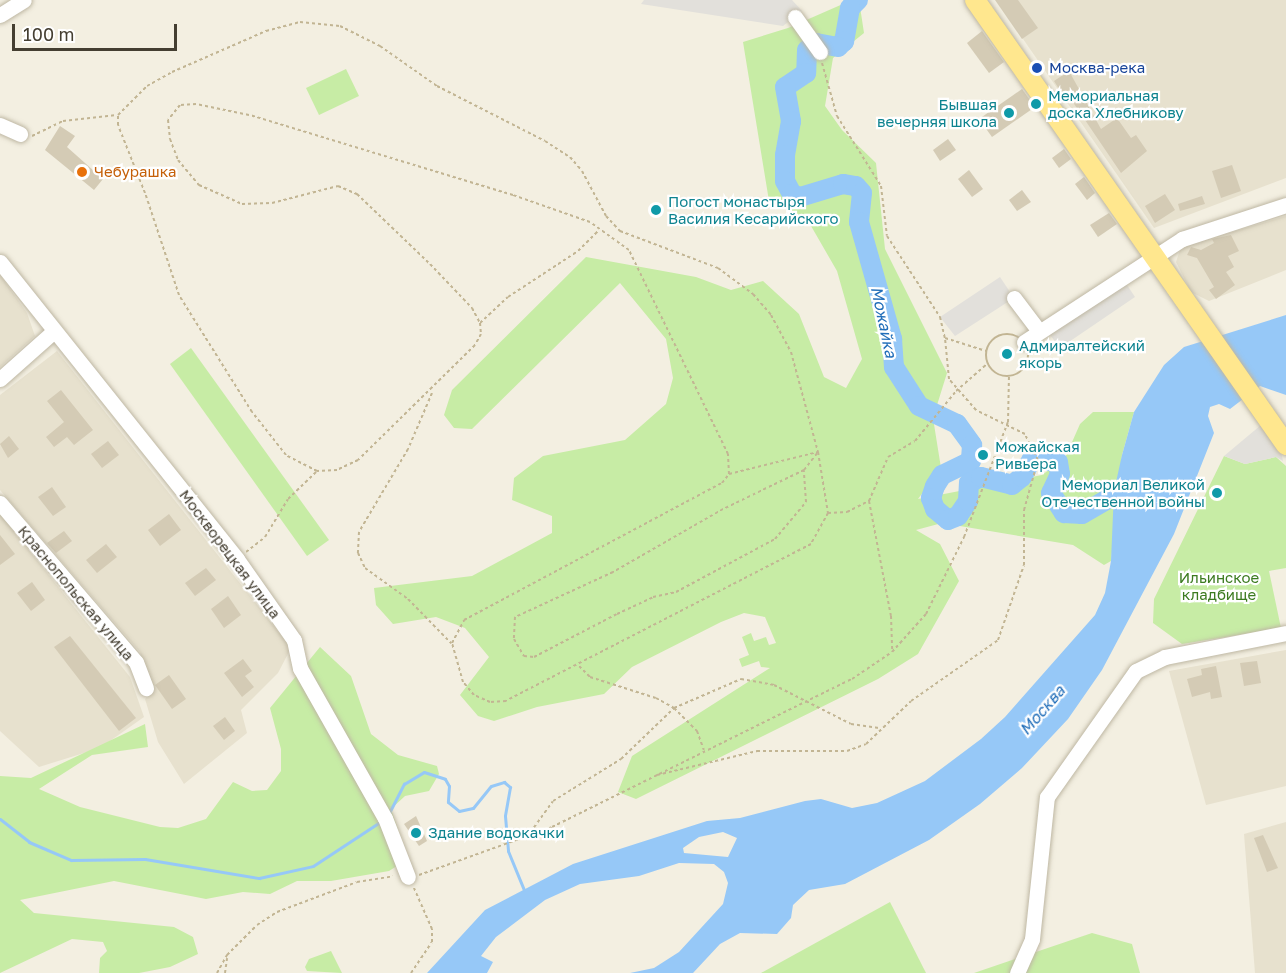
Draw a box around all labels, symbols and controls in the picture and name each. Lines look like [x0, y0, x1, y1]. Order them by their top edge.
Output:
scale bar [15, 12, 180, 50]
text: 100 m [23, 23, 74, 45]
place label: Москва-река [1049, 59, 1145, 77]
marker: Москва-река [1030, 61, 1044, 75]
place label: Мемориальная доска Хлебникову [1048, 86, 1184, 121]
place label: Бывшая вечерняя школа [877, 95, 997, 130]
marker: Мемориальная доска Хлебникову [1029, 97, 1043, 111]
marker: Бывшая вечерняя школа [1002, 106, 1016, 120]
place label: Чебурашка [94, 163, 177, 181]
marker: Чебурашка [75, 165, 89, 179]
place label: Погост монастыря Василия Кесарийского [668, 192, 838, 227]
marker: Погост монастыря Василия Кесарийского [649, 203, 663, 217]
water label: Можайка [867, 285, 901, 359]
place label: Адмиралтейский якорь [1019, 336, 1145, 371]
marker: Адмиралтейский якорь [1000, 347, 1014, 361]
place label: Можайская Ривьера [995, 437, 1080, 472]
marker: Можайская Ривьера [976, 448, 990, 462]
place label: Мемориал Великой Отечественной войны [1041, 475, 1205, 510]
street label: Москворецкая улица [176, 486, 284, 622]
marker: Мемориал Великой Отечественной войны [1210, 486, 1224, 500]
street label: Краснопольская улица [14, 522, 138, 664]
park label: Ильинское кладбище [1179, 568, 1259, 603]
water label: Москва [1015, 681, 1069, 739]
place label: Здание водокачки [428, 824, 564, 842]
marker: Здание водокачки [409, 826, 423, 840]

